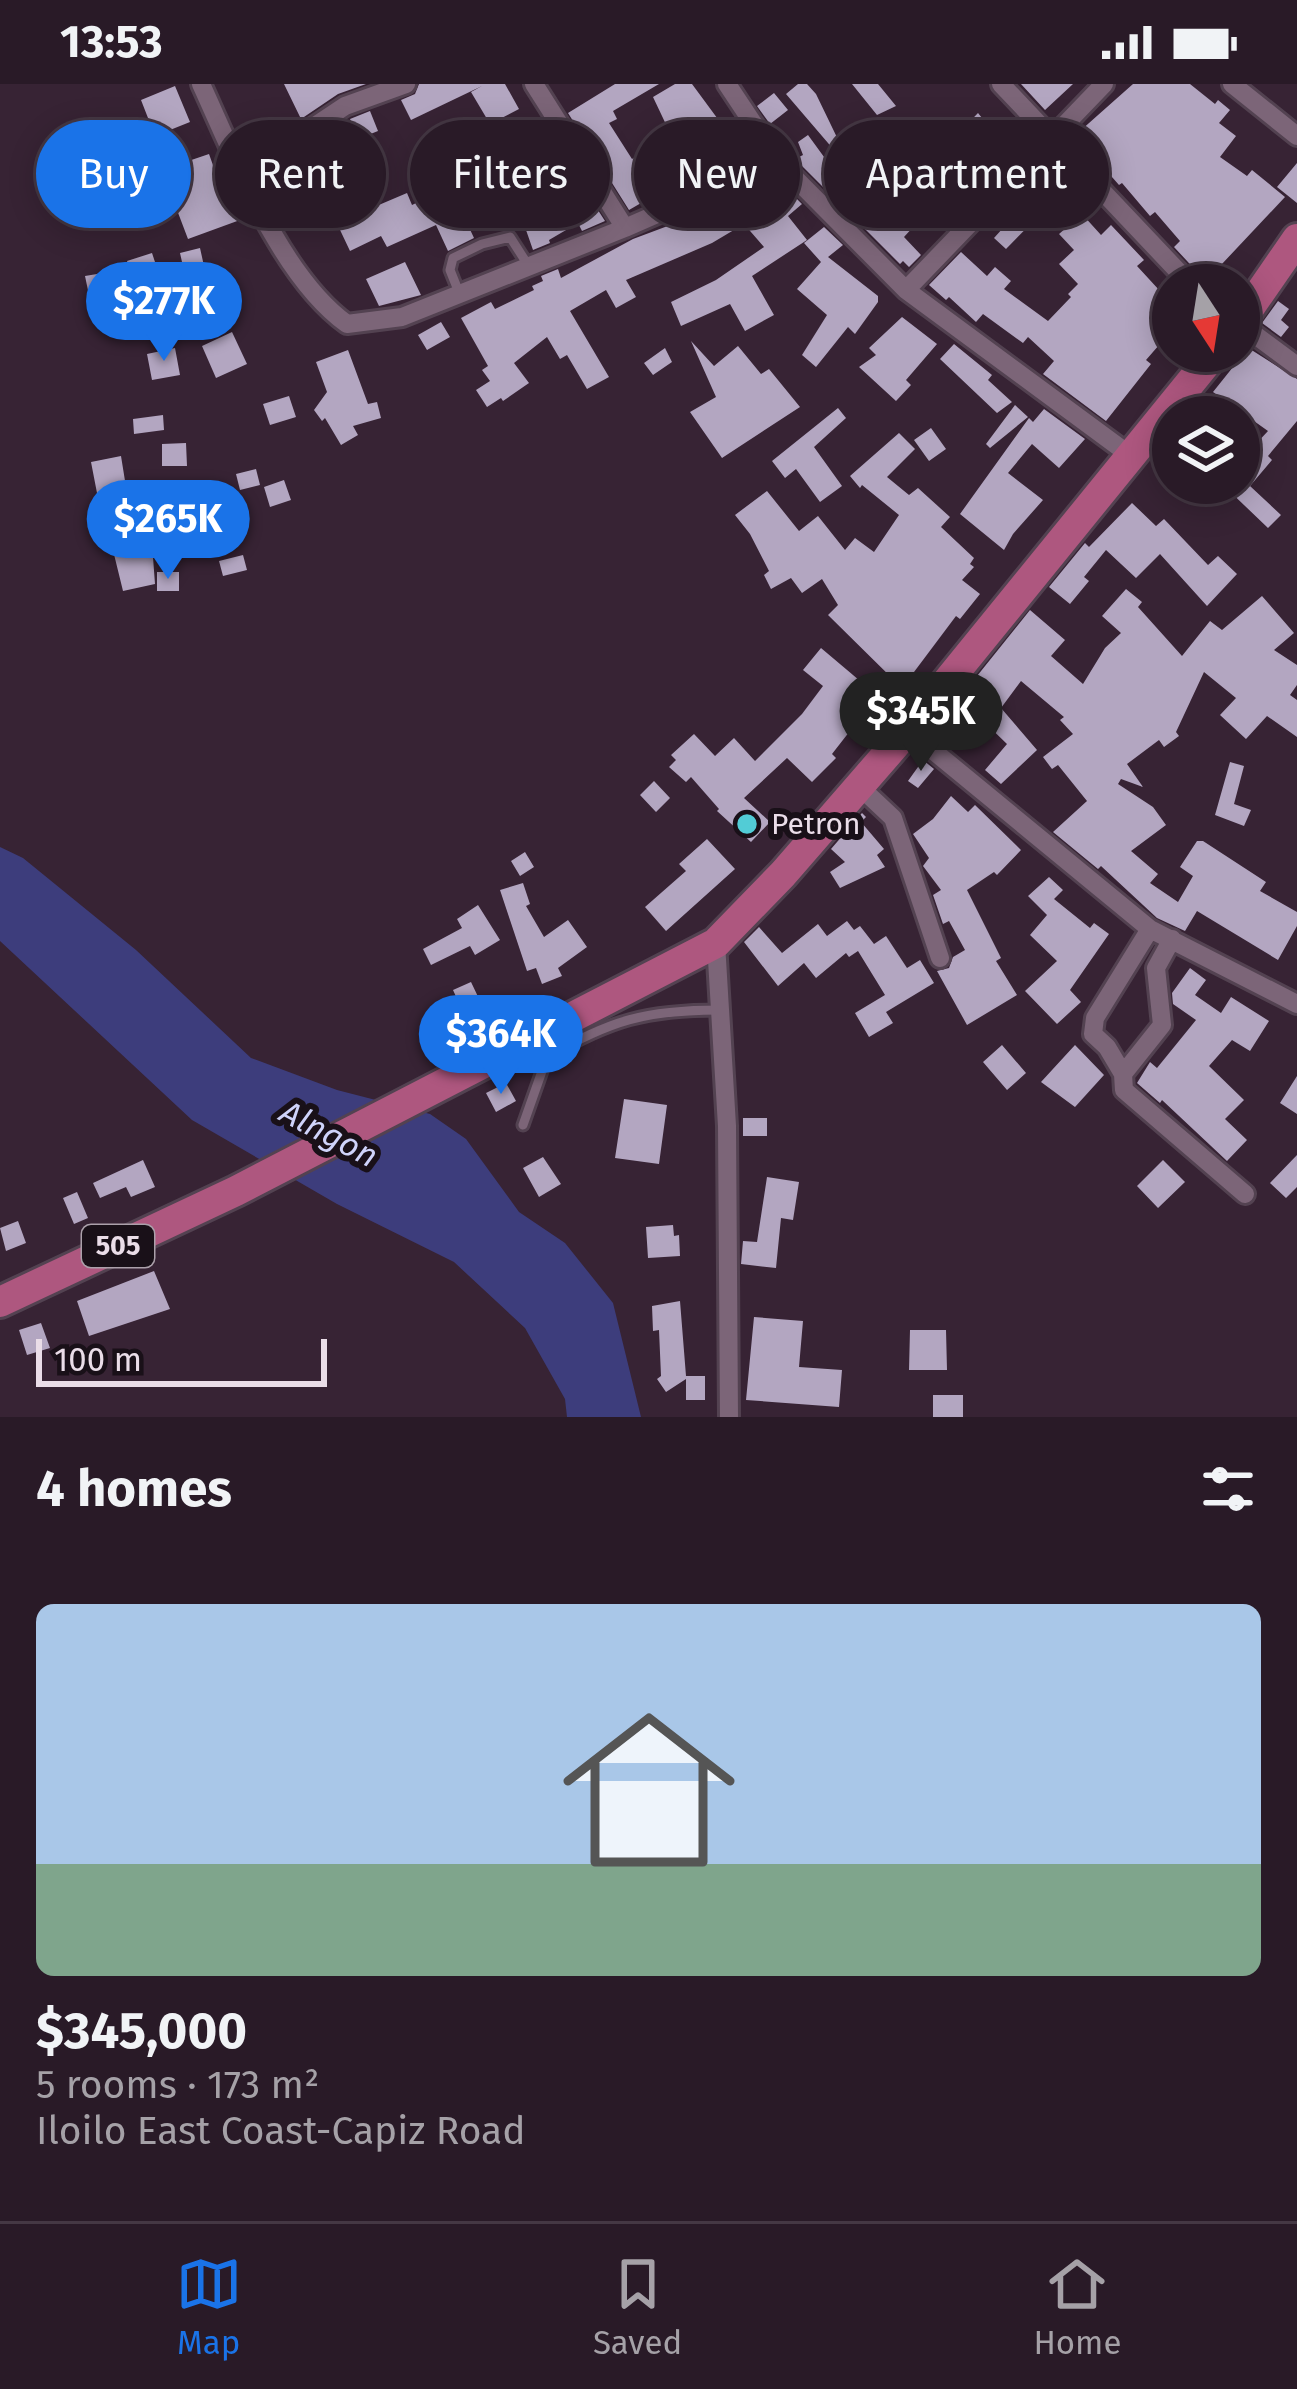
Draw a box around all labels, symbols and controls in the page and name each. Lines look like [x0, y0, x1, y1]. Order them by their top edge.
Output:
text: 13:53 [60, 15, 163, 69]
chip: Buy [36, 120, 191, 228]
chip: Rent [215, 120, 386, 228]
chip: Filters [410, 120, 610, 228]
chip: New [634, 120, 800, 228]
chip: Apartment [824, 120, 1109, 228]
pin: $277K [80, 262, 248, 364]
north arrow [1152, 264, 1260, 372]
map controls [1152, 264, 1260, 504]
text: $277K [113, 278, 215, 324]
button: layers [1152, 396, 1260, 504]
pin: $265K [84, 480, 252, 582]
text: $265K [114, 496, 222, 542]
pin: $345K [837, 672, 1005, 774]
text: $345K [867, 688, 975, 734]
place label: Petron [771, 806, 861, 842]
marker: Petron [734, 811, 760, 837]
pin: $364K [417, 995, 585, 1097]
text: $364K [446, 1011, 556, 1057]
water label: Alngon [272, 1091, 385, 1176]
road number: 505 [82, 1225, 154, 1267]
scale bar [36, 1333, 327, 1386]
text: 100 m [54, 1340, 142, 1380]
icon: filters [1195, 1456, 1261, 1522]
text: 4 homes [36, 1458, 232, 1520]
icon: home [541, 1682, 757, 1898]
text: $345,000 [36, 2000, 247, 2062]
text: 5 rooms · 173 m² [36, 2062, 319, 2108]
text: Iloilo East Coast-Capiz Road [36, 2108, 526, 2154]
tab: Map [176, 2251, 242, 2363]
tab: Saved [593, 2251, 682, 2363]
tab: Home [1033, 2251, 1121, 2363]

